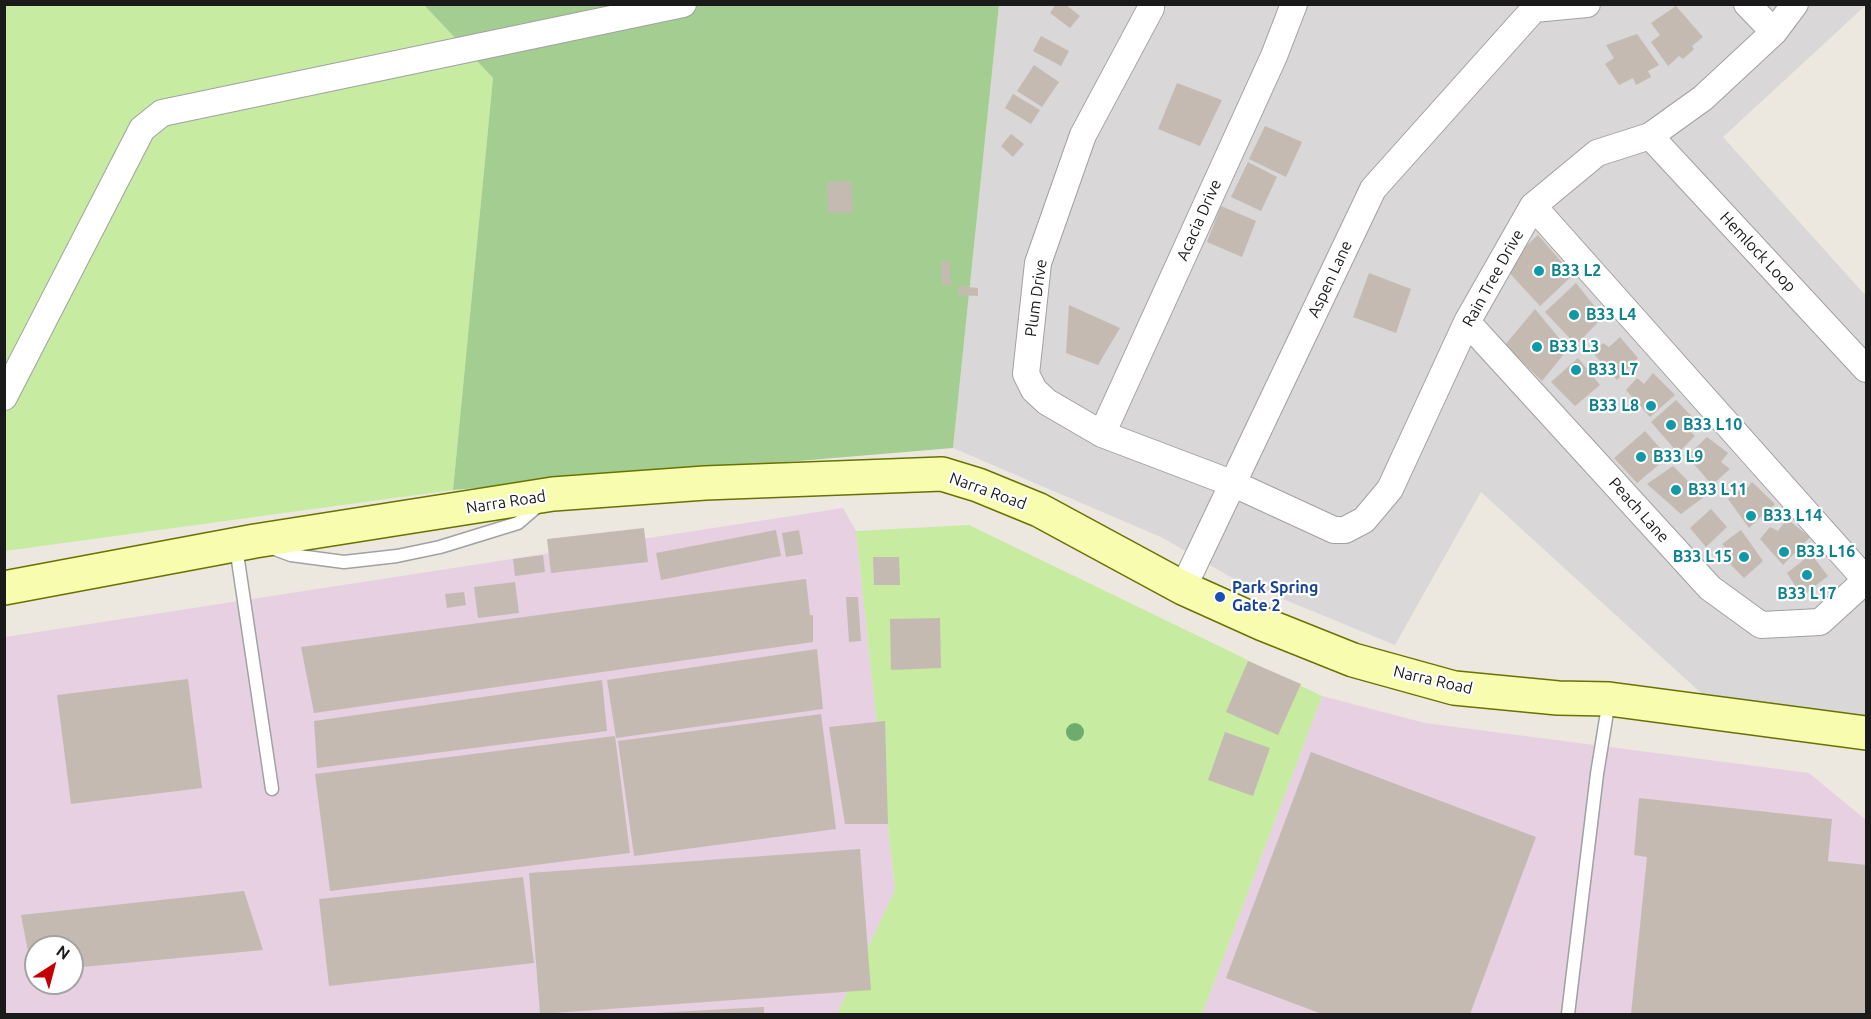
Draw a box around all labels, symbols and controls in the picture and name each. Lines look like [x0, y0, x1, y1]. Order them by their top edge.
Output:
street label: Acacia Drive [1173, 176, 1225, 264]
street label: Hemlock Loop [1716, 208, 1800, 296]
street label: Rain Tree Drive [1458, 226, 1528, 330]
street label: Aspen Lane [1304, 237, 1356, 321]
street label: Plum Drive [1021, 258, 1051, 338]
place label: B33 L2 [1551, 261, 1601, 281]
marker: B33 L2 [1532, 264, 1546, 278]
place label: B33 L4 [1586, 305, 1636, 325]
marker: B33 L4 [1567, 308, 1581, 322]
place label: B33 L3 [1549, 337, 1599, 357]
marker: B33 L3 [1530, 340, 1544, 354]
place label: B33 L7 [1588, 360, 1638, 380]
marker: B33 L7 [1569, 363, 1583, 377]
place label: B33 L8 [1589, 396, 1639, 416]
marker: B33 L8 [1644, 399, 1658, 413]
place label: B33 L10 [1683, 415, 1742, 435]
marker: B33 L10 [1664, 418, 1678, 432]
place label: B33 L9 [1653, 447, 1703, 467]
marker: B33 L9 [1634, 450, 1648, 464]
street label: Narra Road [947, 468, 1029, 514]
street label: Peach Lane [1605, 474, 1673, 546]
place label: B33 L11 [1688, 480, 1747, 500]
marker: B33 L11 [1669, 483, 1683, 497]
street label: Narra Road [465, 486, 547, 518]
place label: B33 L14 [1763, 506, 1822, 526]
marker: B33 L14 [1744, 509, 1758, 523]
place label: B33 L16 [1796, 542, 1855, 562]
marker: B33 L16 [1777, 545, 1791, 559]
place label: B33 L15 [1673, 547, 1732, 567]
marker: B33 L15 [1737, 550, 1751, 564]
marker: B33 L17 [1800, 568, 1814, 582]
place label: Park Spring Gate 2 [1232, 578, 1318, 616]
place label: B33 L17 [1777, 584, 1837, 604]
marker: Park Spring Gate 2 [1213, 590, 1227, 604]
street label: Narra Road [1392, 662, 1474, 698]
north arrow [24, 935, 84, 995]
text: N [53, 941, 74, 963]

